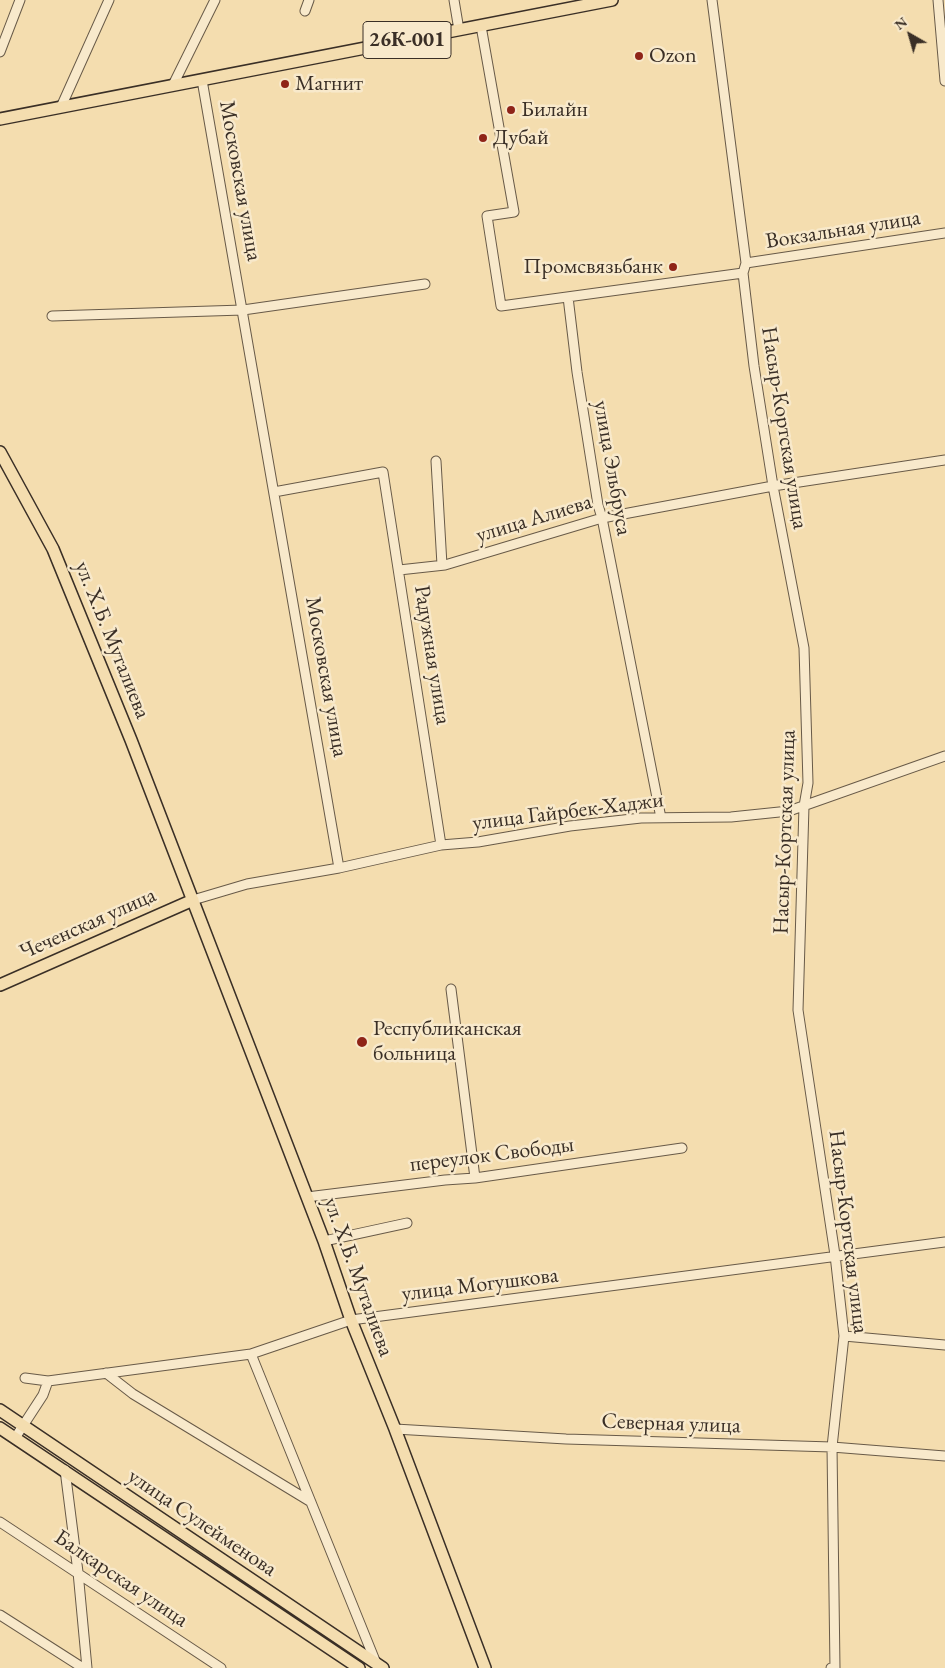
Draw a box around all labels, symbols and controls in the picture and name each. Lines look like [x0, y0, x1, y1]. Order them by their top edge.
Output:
north arrow [885, 10, 935, 60]
text: N [891, 13, 911, 34]
road number: 26К-001 [363, 22, 451, 58]
place label: Ozon [649, 43, 697, 69]
marker: Ozon [633, 50, 645, 62]
place label: Магнит [295, 71, 363, 97]
marker: Магнит [279, 78, 291, 90]
place label: Билайн [521, 97, 588, 123]
street label: Московская улица [213, 99, 267, 263]
marker: Билайн [505, 104, 517, 116]
place label: Дубай [493, 125, 549, 151]
marker: Дубай [477, 132, 489, 144]
street label: Вокзальная улица [764, 205, 922, 255]
place label: Промсвязьбанк [523, 254, 663, 280]
marker: Промсвязьбанк [667, 261, 679, 273]
street label: Насыр-Кортская улица [755, 325, 813, 531]
street label: улица Эльбруса [587, 398, 637, 538]
street label: улица Алиева [473, 489, 595, 549]
street label: ул. Х.Б. Муталиева [68, 557, 156, 723]
street label: Радужная улица [408, 583, 456, 727]
street label: Московская улица [299, 595, 353, 759]
street label: Насыр-Кортская улица [768, 729, 802, 935]
street label: улица Гайрбек-Хаджи [471, 787, 665, 837]
street label: Чеченская улица [16, 882, 160, 966]
place label: Республиканская больница [373, 1016, 522, 1068]
marker: Республиканская больница [355, 1035, 369, 1049]
street label: Насыр-Кортская улица [822, 1129, 874, 1335]
street label: переулок Свободы [408, 1132, 576, 1178]
street label: ул. Х.Б. Муталиева [317, 1194, 399, 1360]
street label: улица Могушкова [400, 1262, 560, 1308]
street label: Северная улица [601, 1408, 741, 1440]
street label: улица Сулейменова [122, 1463, 282, 1583]
street label: Балкарская улица [49, 1524, 193, 1634]

